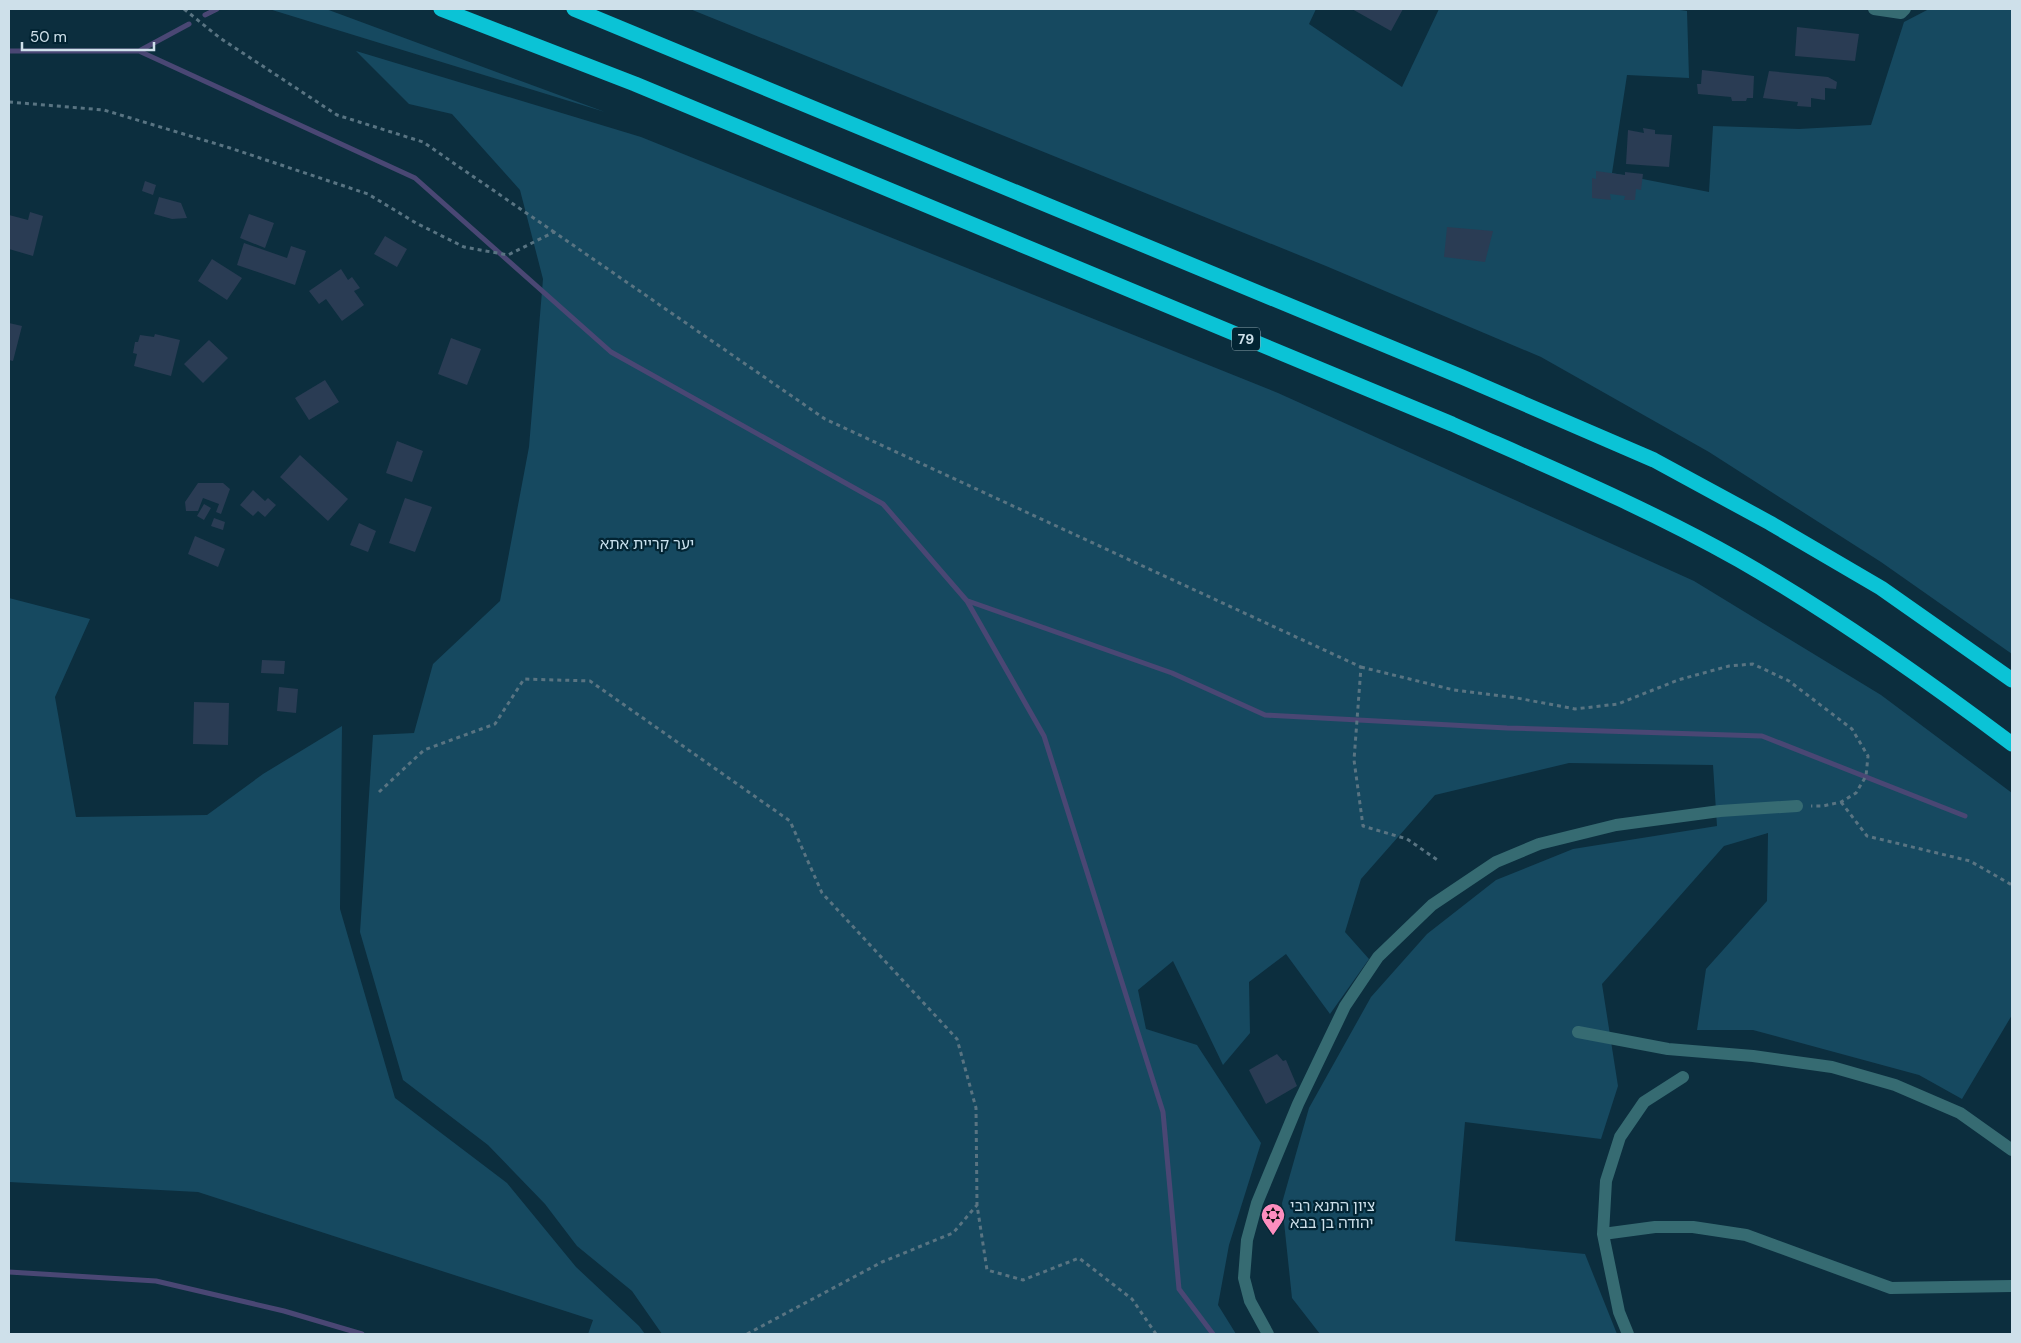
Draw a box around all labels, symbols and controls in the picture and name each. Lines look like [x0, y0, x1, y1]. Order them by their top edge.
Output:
scale bar [22, 20, 155, 52]
text: 50 m [30, 27, 67, 47]
road number: 79 [1232, 328, 1260, 350]
park label: יער קריית אתא [600, 534, 694, 554]
place label: ציון התנא רבי יהודה בן בבא [1290, 1196, 1375, 1233]
synagogue icon: ציון התנא רבי יהודה בן בבא [1260, 1202, 1286, 1236]

